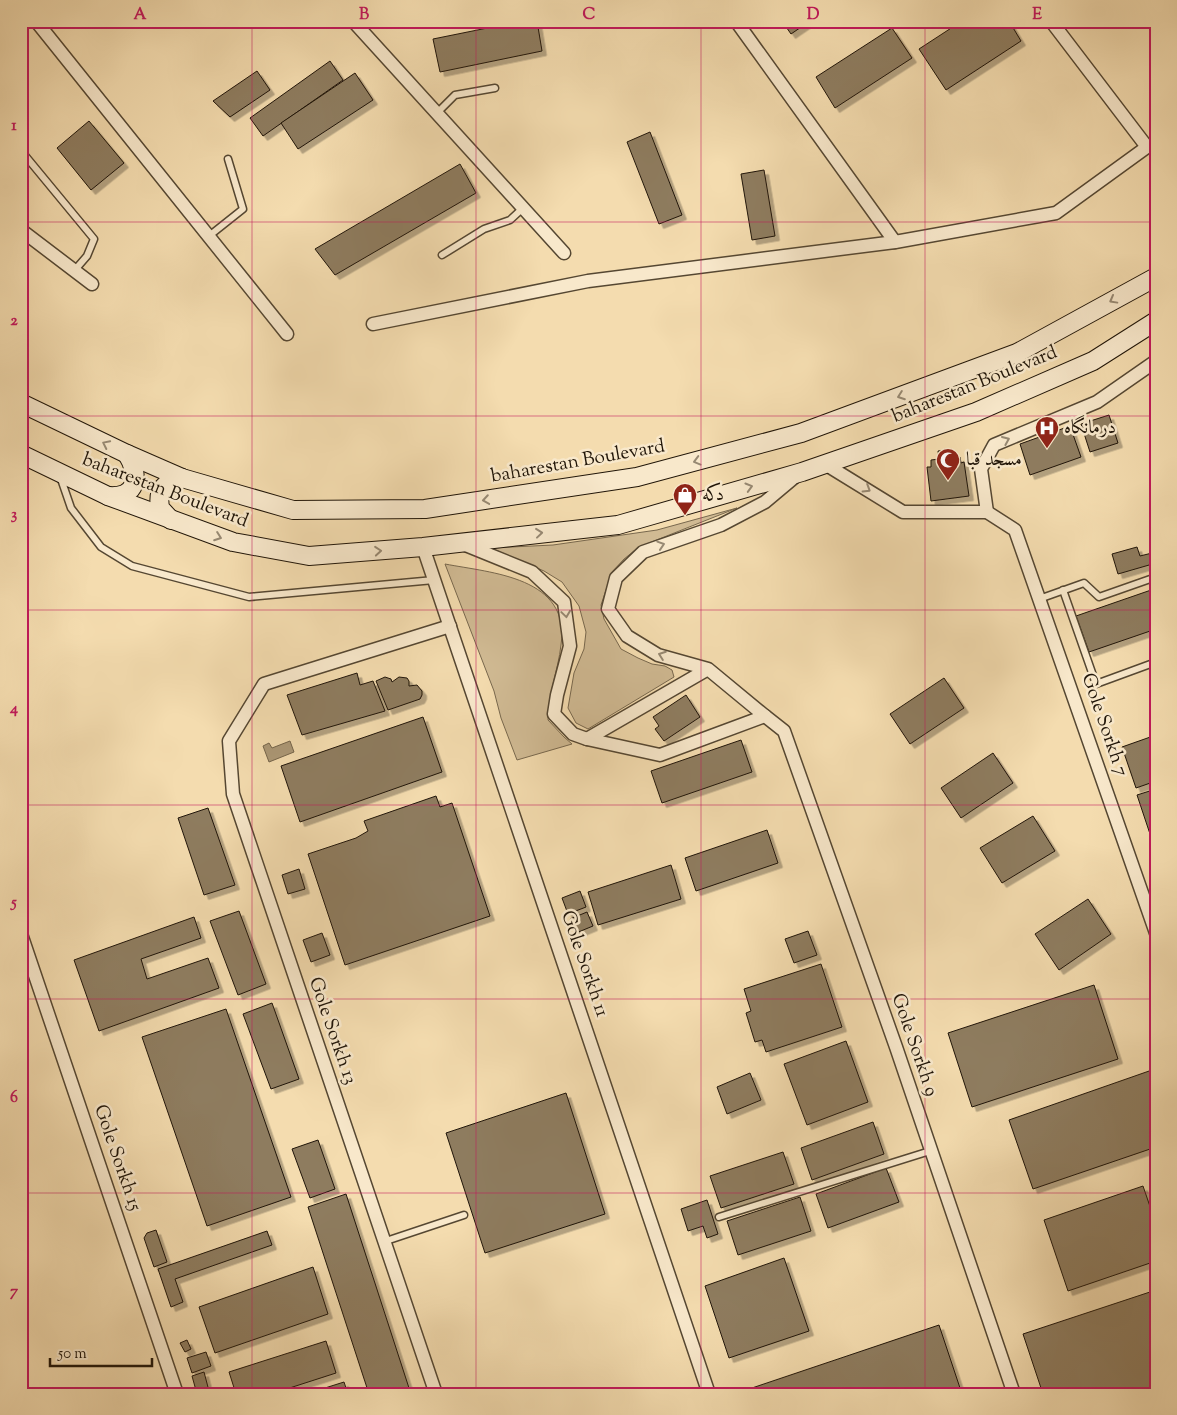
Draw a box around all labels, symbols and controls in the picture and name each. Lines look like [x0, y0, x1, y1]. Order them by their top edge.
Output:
text: A [134, 4, 147, 27]
text: B [359, 4, 369, 27]
text: C [583, 4, 596, 27]
text: D [807, 4, 820, 27]
text: E [1032, 4, 1042, 27]
text: 1 [11, 115, 17, 138]
one-way arrow [1109, 294, 1118, 304]
text: 2 [10, 310, 18, 333]
street label: baharestan Boulevard [888, 339, 1062, 430]
one-way arrow [898, 390, 906, 400]
place label: درمانگاه [1064, 414, 1116, 442]
hospital icon: درمانگاه [1034, 415, 1060, 449]
street label: baharestan Boulevard [489, 433, 667, 491]
one-way arrow [1001, 436, 1010, 446]
one-way arrow [102, 440, 111, 450]
street label: baharestan Boulevard [78, 447, 252, 535]
mosque icon: مسجد قبا [935, 447, 961, 481]
place label: مسجد قبا [966, 447, 1022, 474]
one-way arrow [693, 455, 701, 465]
shop icon: دکه [672, 482, 698, 516]
place label: دکه [702, 482, 724, 509]
one-way arrow [744, 483, 752, 493]
one-way arrow [861, 483, 870, 493]
one-way arrow [481, 494, 490, 504]
text: 3 [11, 504, 18, 527]
one-way arrow [536, 528, 544, 539]
one-way arrow [213, 531, 222, 541]
one-way arrow [657, 541, 665, 551]
one-way arrow [374, 545, 382, 556]
one-way arrow [560, 611, 571, 619]
one-way arrow [658, 651, 666, 661]
street label: Gole Sorkh 7 [1074, 670, 1134, 781]
text: 4 [9, 698, 18, 721]
text: 5 [9, 892, 17, 915]
street label: Gole Sorkh 11 [553, 907, 615, 1021]
street label: Gole Sorkh 13 [301, 974, 363, 1088]
street label: Gole Sorkh 9 [884, 990, 944, 1100]
text: 6 [10, 1087, 18, 1110]
street label: Gole Sorkh 15 [86, 1101, 148, 1215]
text: 7 [10, 1281, 19, 1304]
scale bar [50, 1335, 152, 1367]
text: 50 m [57, 1344, 87, 1365]

